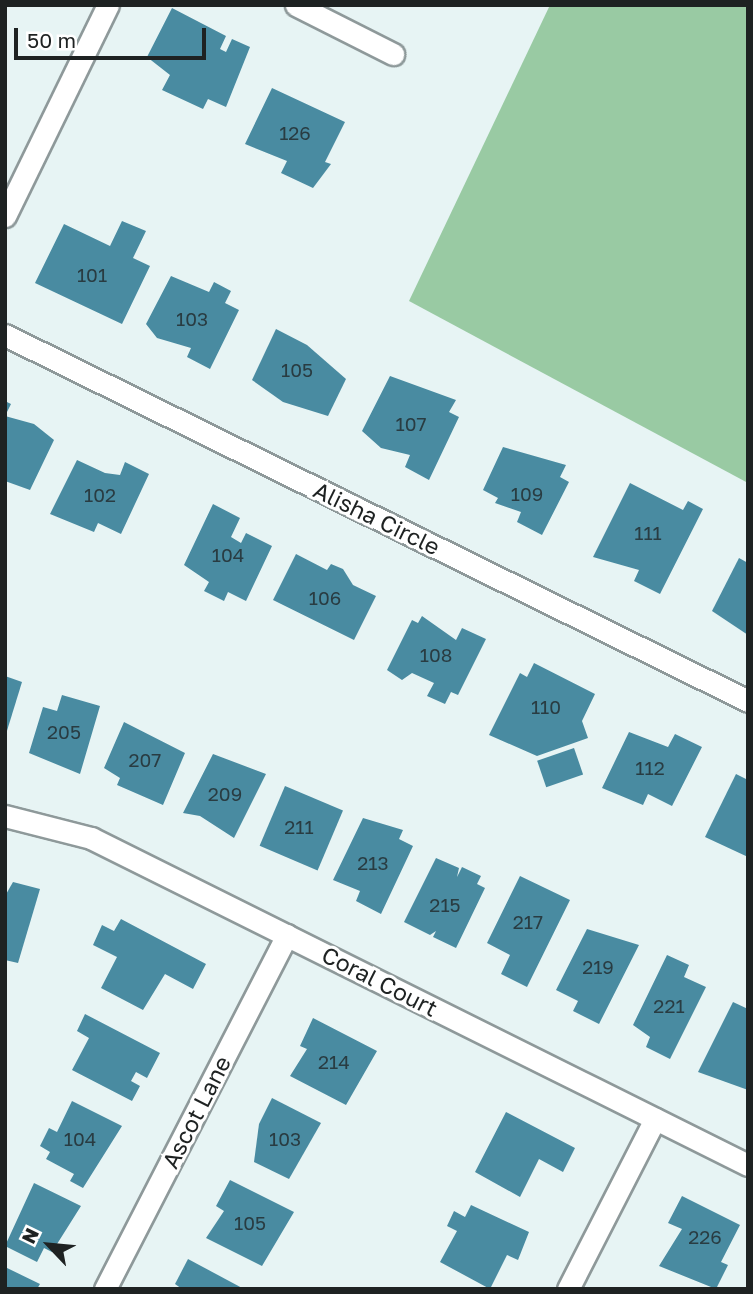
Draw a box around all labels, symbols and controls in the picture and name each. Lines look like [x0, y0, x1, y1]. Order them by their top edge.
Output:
scale bar [18, 14, 210, 58]
text: 50 m [27, 27, 76, 53]
house number: 126 [279, 122, 311, 144]
house number: 101 [77, 264, 107, 286]
house number: 103 [176, 308, 208, 330]
house number: 105 [281, 359, 313, 381]
house number: 107 [395, 413, 427, 435]
street label: Alisha Circle [309, 476, 445, 560]
house number: 109 [511, 483, 543, 505]
house number: 102 [84, 484, 116, 506]
house number: 111 [634, 522, 662, 544]
house number: 104 [212, 544, 244, 566]
house number: 106 [309, 587, 341, 609]
house number: 108 [420, 644, 452, 666]
house number: 110 [531, 696, 561, 718]
house number: 205 [47, 721, 81, 743]
house number: 207 [129, 749, 161, 771]
house number: 112 [635, 757, 665, 779]
house number: 209 [208, 783, 242, 805]
house number: 211 [284, 816, 314, 838]
house number: 213 [357, 852, 389, 874]
house number: 215 [429, 894, 461, 916]
house number: 217 [513, 911, 543, 933]
street label: Coral Court [317, 940, 443, 1022]
house number: 219 [582, 956, 614, 978]
house number: 221 [653, 995, 685, 1017]
street label: Ascot Lane [156, 1051, 236, 1173]
house number: 214 [318, 1051, 350, 1073]
house number: 104 [64, 1128, 96, 1150]
house number: 103 [269, 1128, 301, 1150]
north arrow [14, 1210, 84, 1280]
house number: 105 [234, 1212, 266, 1234]
text: N [16, 1224, 43, 1247]
house number: 226 [688, 1226, 722, 1248]

